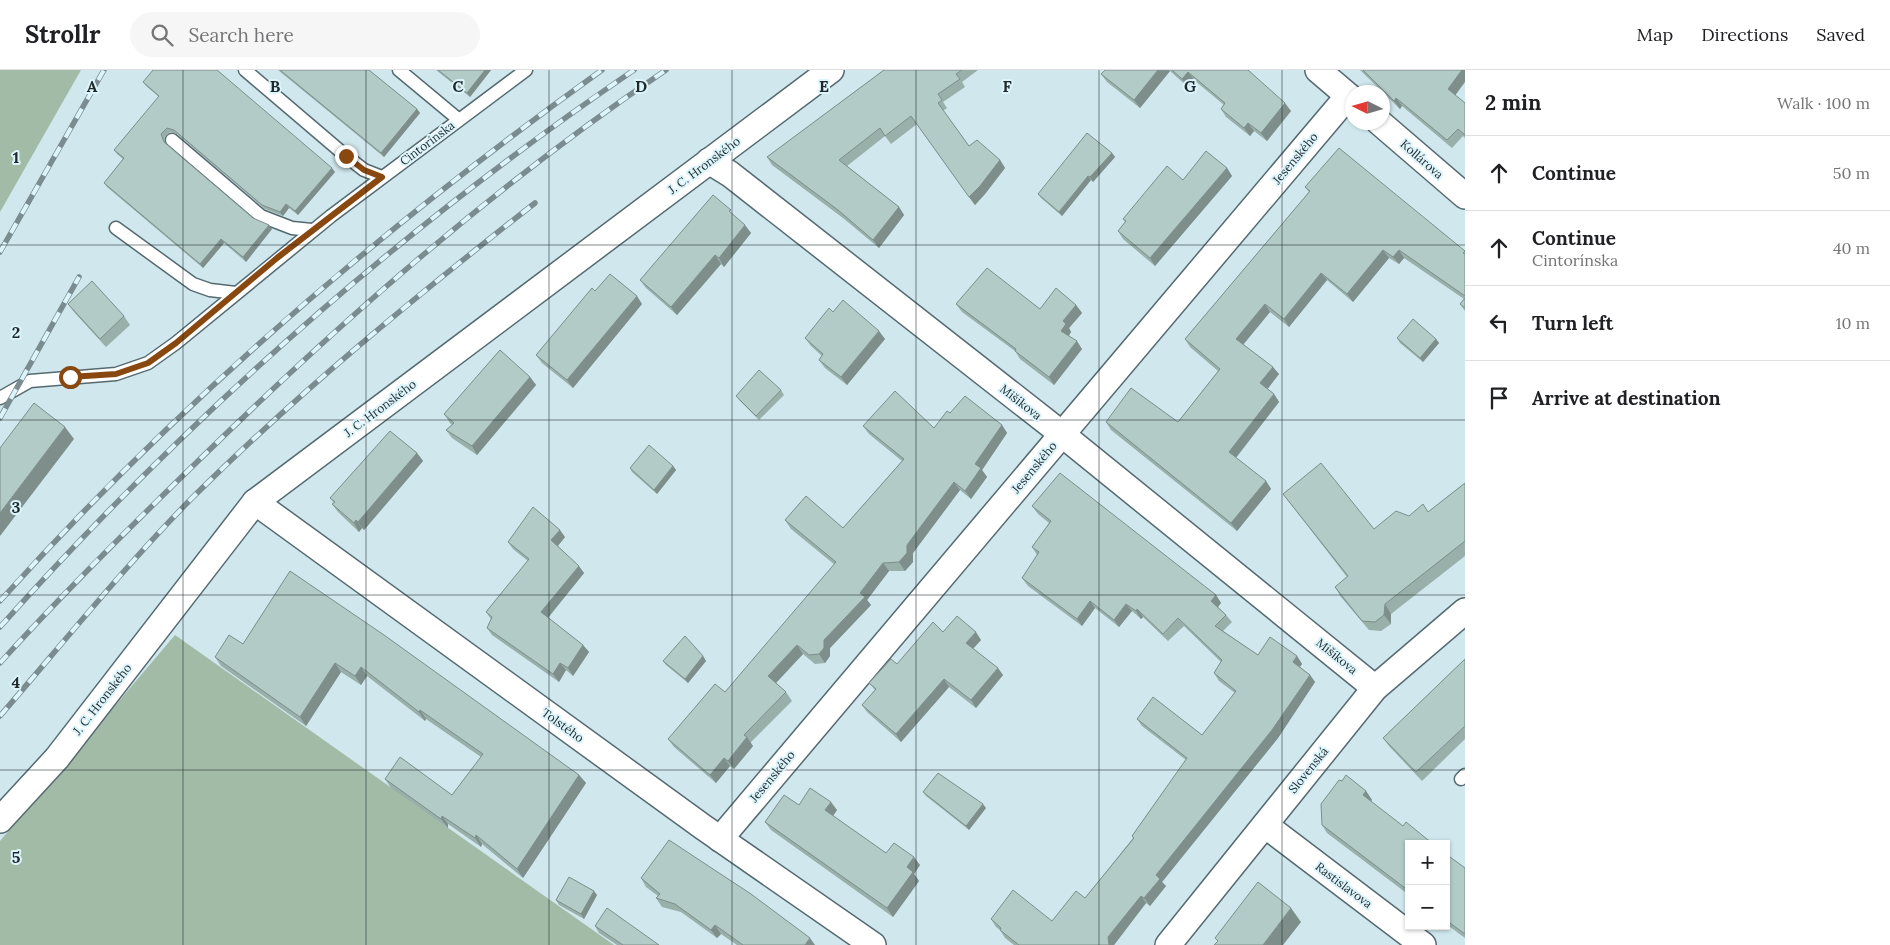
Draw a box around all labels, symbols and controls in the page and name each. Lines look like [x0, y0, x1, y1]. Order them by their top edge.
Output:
search box [130, 12, 480, 57]
text: Strollr [25, 19, 100, 50]
icon: search [148, 21, 176, 49]
text: Search here [188, 23, 294, 47]
text: Map [1637, 23, 1673, 46]
text: Directions [1701, 23, 1788, 46]
text: Saved [1816, 23, 1865, 46]
text: A [87, 76, 98, 96]
text: B [270, 76, 281, 96]
text: C [452, 76, 464, 96]
text: D [635, 76, 647, 96]
text: E [819, 76, 829, 96]
text: F [1002, 76, 1012, 96]
text: G [1184, 76, 1196, 96]
north arrow [1345, 85, 1390, 130]
text: 2 min [1485, 89, 1541, 116]
text: Walk · 100 m [1777, 93, 1870, 113]
street label: Cintorínska [397, 118, 457, 168]
street label: Jesenského [1268, 129, 1321, 188]
street label: J. C. Hronského [664, 133, 743, 198]
street label: Kollárova [1397, 136, 1447, 182]
route end [335, 145, 358, 168]
text: 1 [13, 147, 19, 167]
icon: ahead [1485, 159, 1513, 187]
text: Continue [1532, 161, 1616, 185]
text: 50 m [1833, 163, 1870, 183]
text: Continue [1532, 226, 1616, 250]
icon: ahead [1485, 234, 1513, 262]
text: 40 m [1833, 238, 1870, 258]
text: Cintorínska [1532, 250, 1618, 270]
icon: left [1485, 309, 1513, 337]
text: Turn left [1532, 311, 1613, 335]
text: 10 m [1836, 313, 1870, 333]
text: 2 [12, 322, 20, 342]
route start [59, 366, 82, 389]
street label: J. C. Hronského [340, 376, 419, 441]
street label: Mišíkova [997, 381, 1045, 423]
icon: arrive [1485, 384, 1513, 412]
text: Arrive at destination [1532, 386, 1721, 410]
street label: Jesenského [1007, 438, 1060, 497]
text: 3 [12, 497, 21, 517]
street label: Mišíkova [1313, 635, 1361, 677]
street label: J. C. Hronského [69, 660, 134, 738]
text: 4 [12, 672, 21, 692]
street label: Tolstého [539, 705, 587, 745]
street label: Slovenská [1285, 744, 1331, 796]
street label: Jesenského [745, 747, 798, 806]
map controls [1405, 840, 1450, 930]
button: + [1405, 840, 1450, 885]
text: 5 [12, 847, 21, 867]
street label: Rastislavova [1313, 859, 1375, 911]
button: − [1405, 885, 1450, 930]

